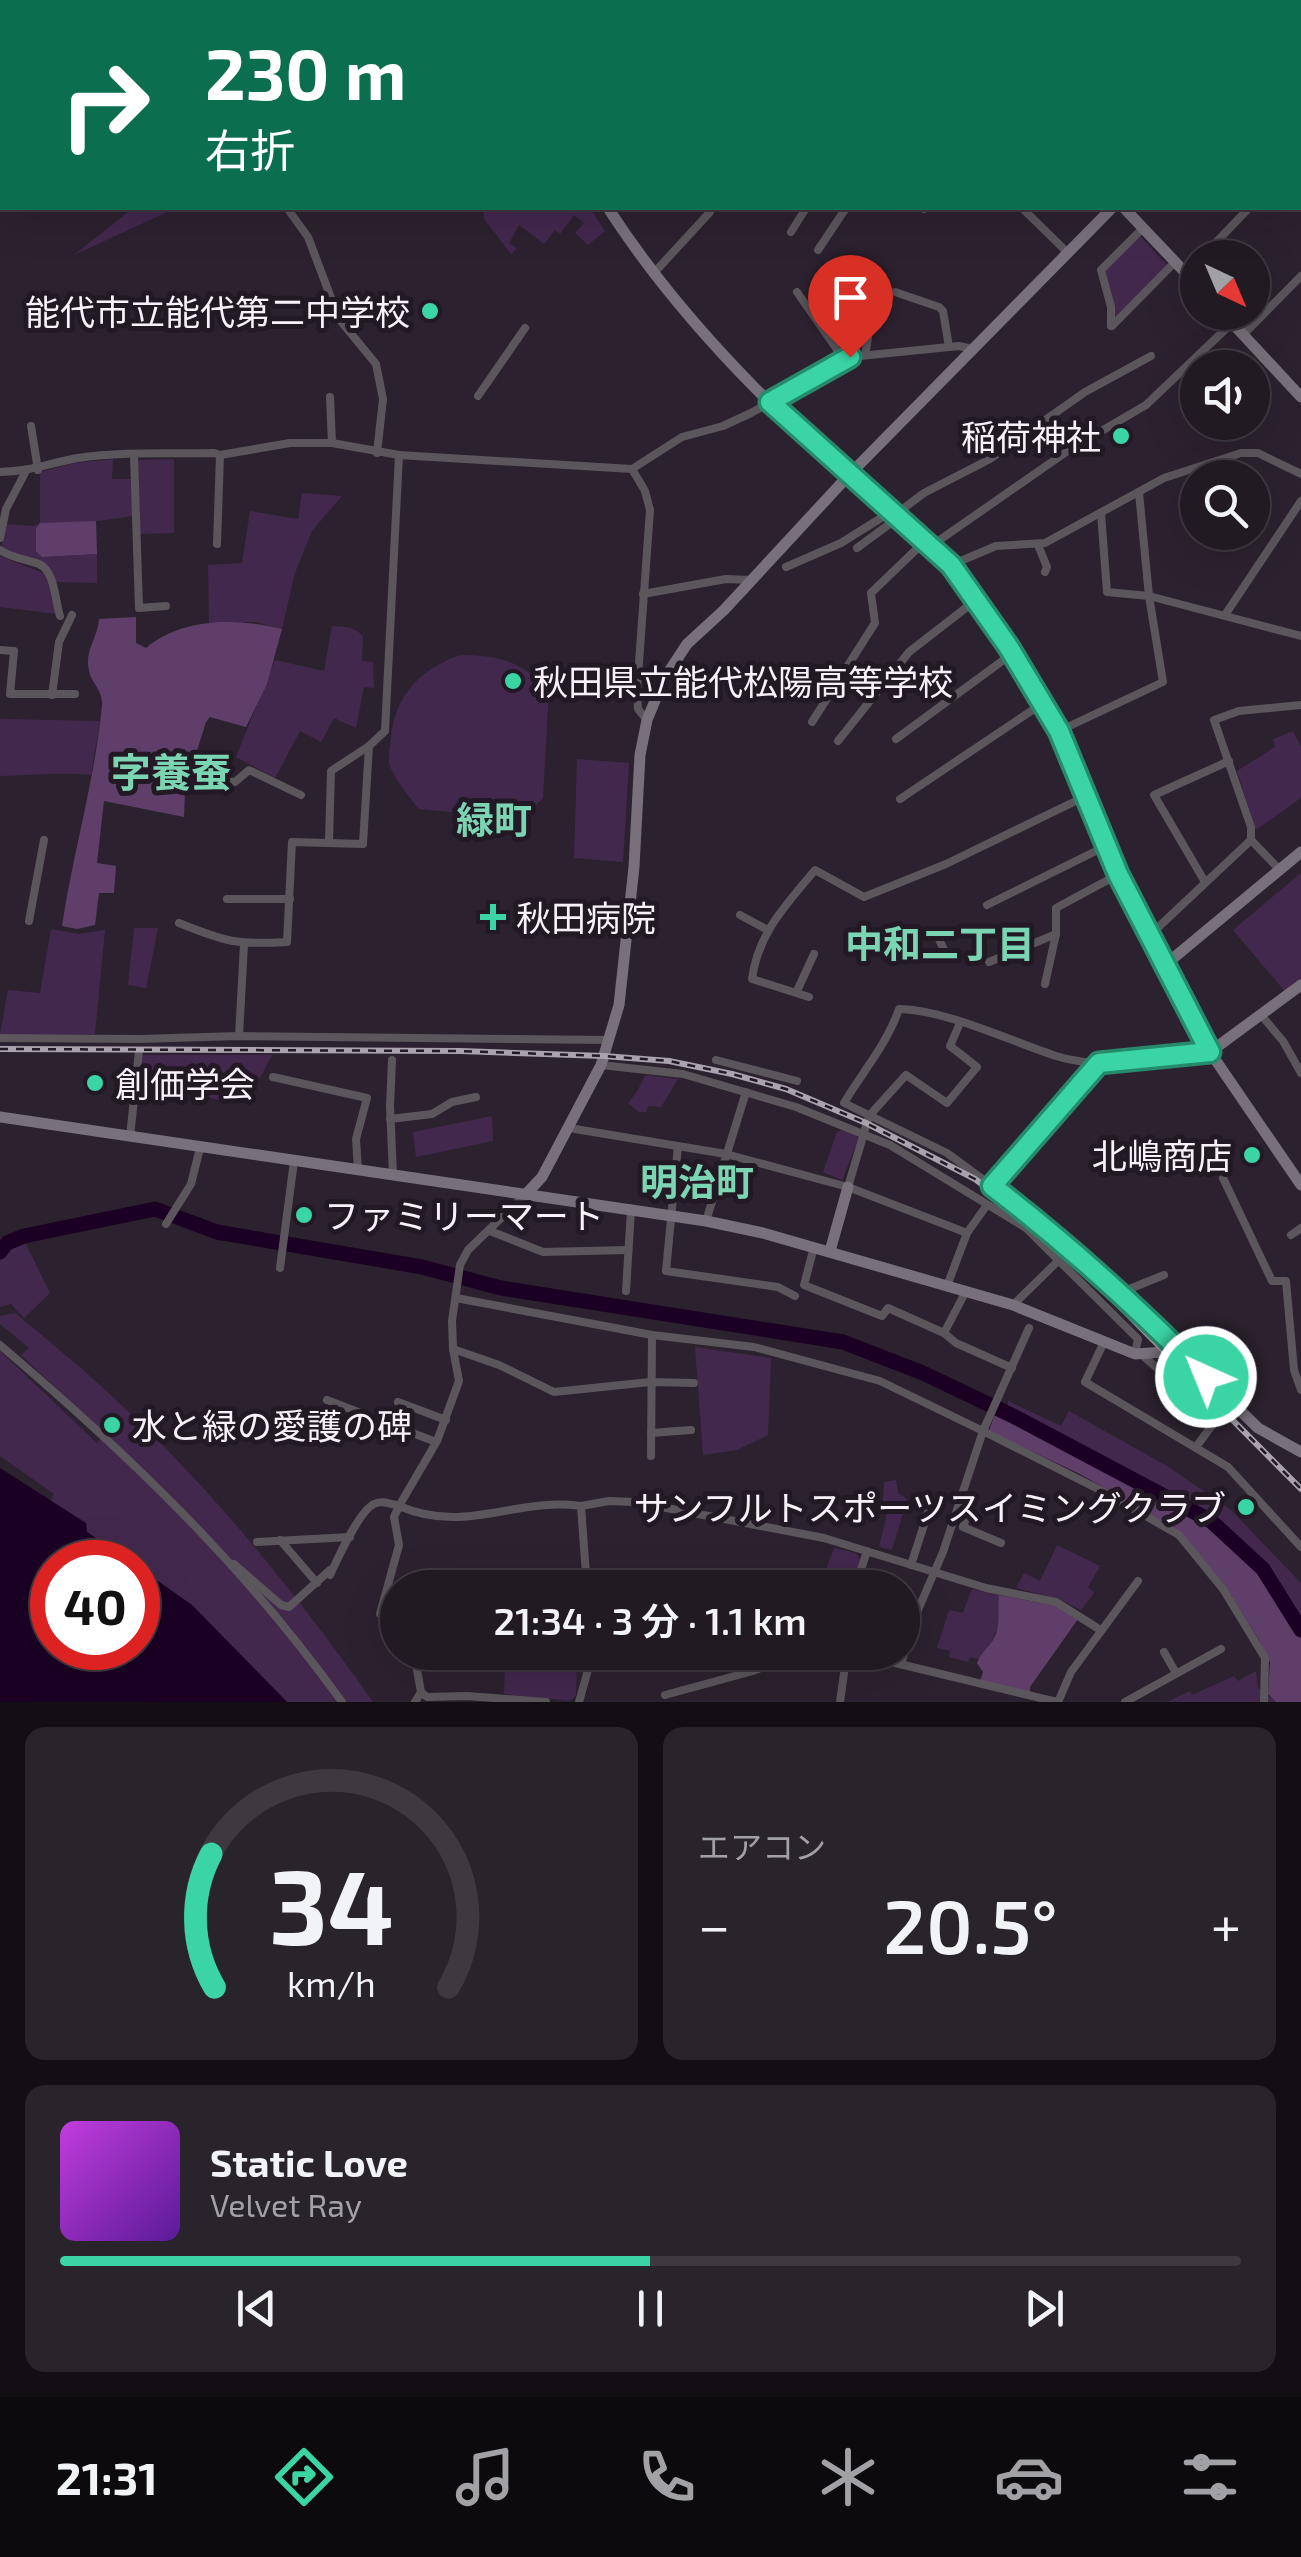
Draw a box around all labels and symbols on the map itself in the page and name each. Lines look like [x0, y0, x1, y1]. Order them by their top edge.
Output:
north arrow [1180, 240, 1270, 330]
pin [808, 255, 893, 358]
place label: 能代市立能代第二中学校 [25, 290, 410, 332]
marker: 能代市立能代第二中学校 [419, 300, 441, 322]
place label: 稲荷神社 [961, 415, 1101, 457]
marker: 稲荷神社 [1110, 425, 1132, 447]
place label: 秋田県立能代松陽高等学校 [533, 660, 953, 702]
marker: 秋田県立能代松陽高等学校 [502, 670, 524, 692]
district label: 字養蚕 [111, 747, 231, 795]
district label: 緑町 [456, 796, 532, 842]
place label: 秋田病院 [516, 896, 656, 938]
marker: 秋田病院 [480, 904, 506, 930]
district label: 中和二丁目 [845, 920, 1035, 966]
place label: 創価学会 [115, 1062, 255, 1104]
marker: 創価学会 [84, 1072, 106, 1094]
place label: 北嶋商店 [1092, 1134, 1232, 1176]
marker: 北嶋商店 [1241, 1144, 1263, 1166]
district label: 明治町 [640, 1158, 754, 1204]
place label: ファミリーマート [324, 1194, 604, 1236]
marker: ファミリーマート [293, 1204, 315, 1226]
position arrow [1154, 1325, 1258, 1429]
place label: 水と緑の愛護の碑 [132, 1404, 412, 1446]
marker: 水と緑の愛護の碑 [101, 1414, 123, 1436]
place label: サンフルトスポーツスイミングクラブ [633, 1486, 1226, 1528]
marker: サンフルトスポーツスイミングクラブ [1235, 1496, 1257, 1518]
speed limit sign: 40 [30, 1540, 160, 1670]

